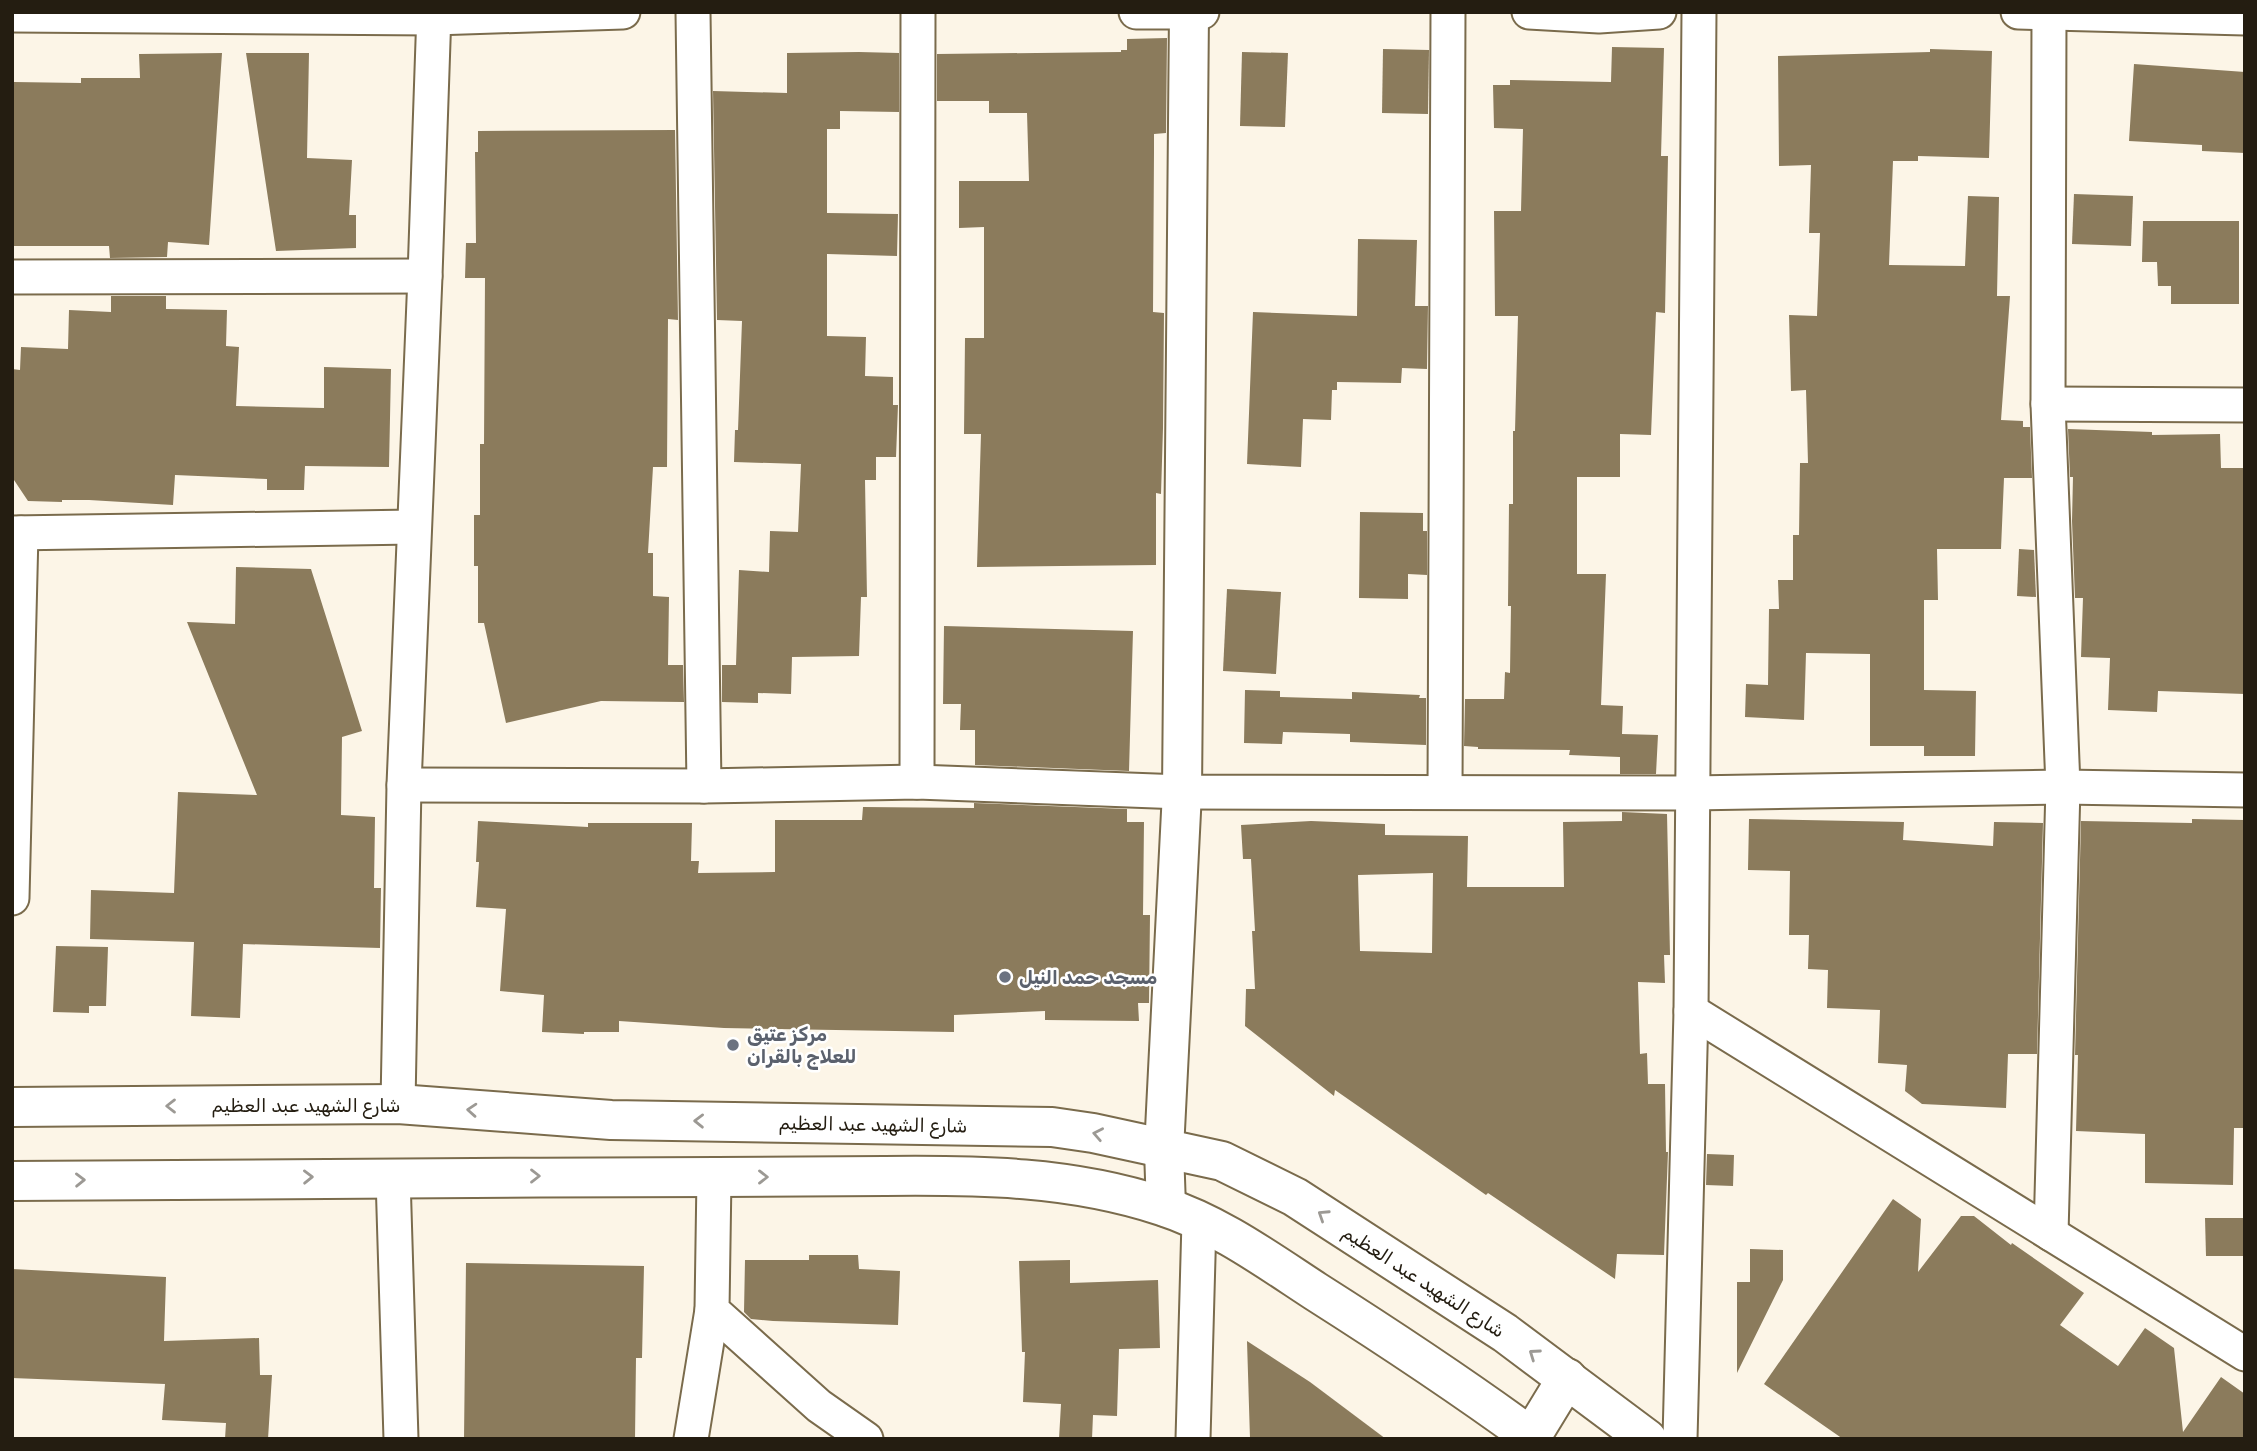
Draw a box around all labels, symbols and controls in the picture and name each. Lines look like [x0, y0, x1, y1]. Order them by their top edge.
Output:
place label: مسجد حمد النيل [1019, 966, 1157, 989]
marker: مسجد حمد النيل [997, 969, 1013, 985]
place label: مركز عتيق للعلاج بالقران [747, 1023, 856, 1070]
marker: مركز عتيق للعلاج بالقران [725, 1037, 741, 1053]
street label: شارع الشهيد عبد العظيم [212, 1094, 400, 1119]
one-way arrow [166, 1098, 176, 1114]
one-way arrow [466, 1103, 477, 1118]
street label: شارع الشهيد عبد العظيم [778, 1111, 968, 1140]
one-way arrow [693, 1114, 704, 1129]
one-way arrow [1092, 1128, 1104, 1143]
one-way arrow [531, 1168, 541, 1184]
one-way arrow [758, 1169, 769, 1184]
one-way arrow [303, 1170, 314, 1185]
one-way arrow [76, 1172, 86, 1188]
one-way arrow [1318, 1211, 1331, 1224]
street label: شارع الشهيد عبد العظيم [1337, 1220, 1509, 1344]
one-way arrow [1529, 1349, 1542, 1362]

